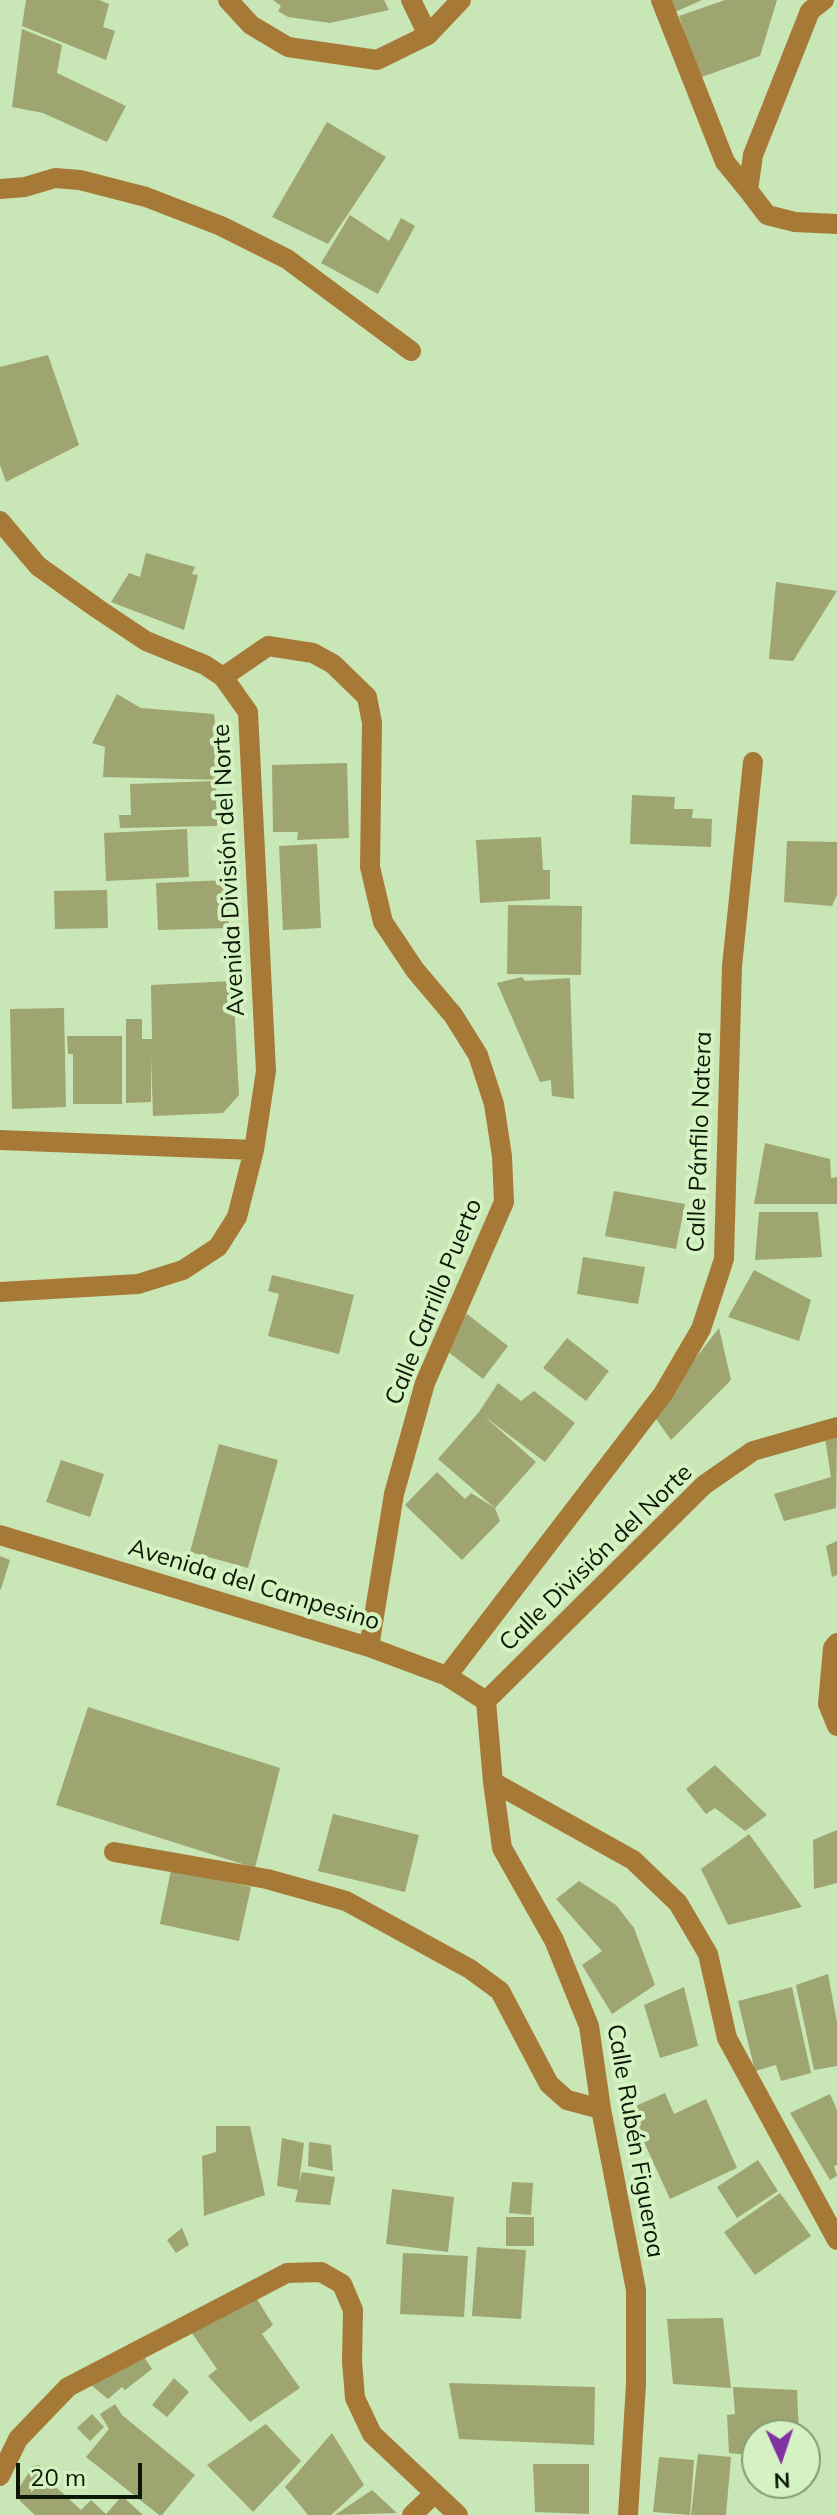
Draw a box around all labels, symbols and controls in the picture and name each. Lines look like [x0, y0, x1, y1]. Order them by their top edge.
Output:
street label: Avenida División del Norte [207, 723, 251, 1017]
street label: Calle Pánfilo Natera [682, 1031, 718, 1253]
street label: Calle Carrillo Puerto [379, 1195, 489, 1409]
street label: Calle División del Norte [494, 1458, 698, 1658]
street label: Avenida del Campesino [125, 1533, 383, 1637]
street label: Calle Rubén Figueroa [600, 2022, 670, 2260]
north arrow [741, 2419, 821, 2499]
scale bar [20, 2447, 146, 2497]
text: 20 m [30, 2462, 86, 2492]
text: N [773, 2467, 791, 2495]

